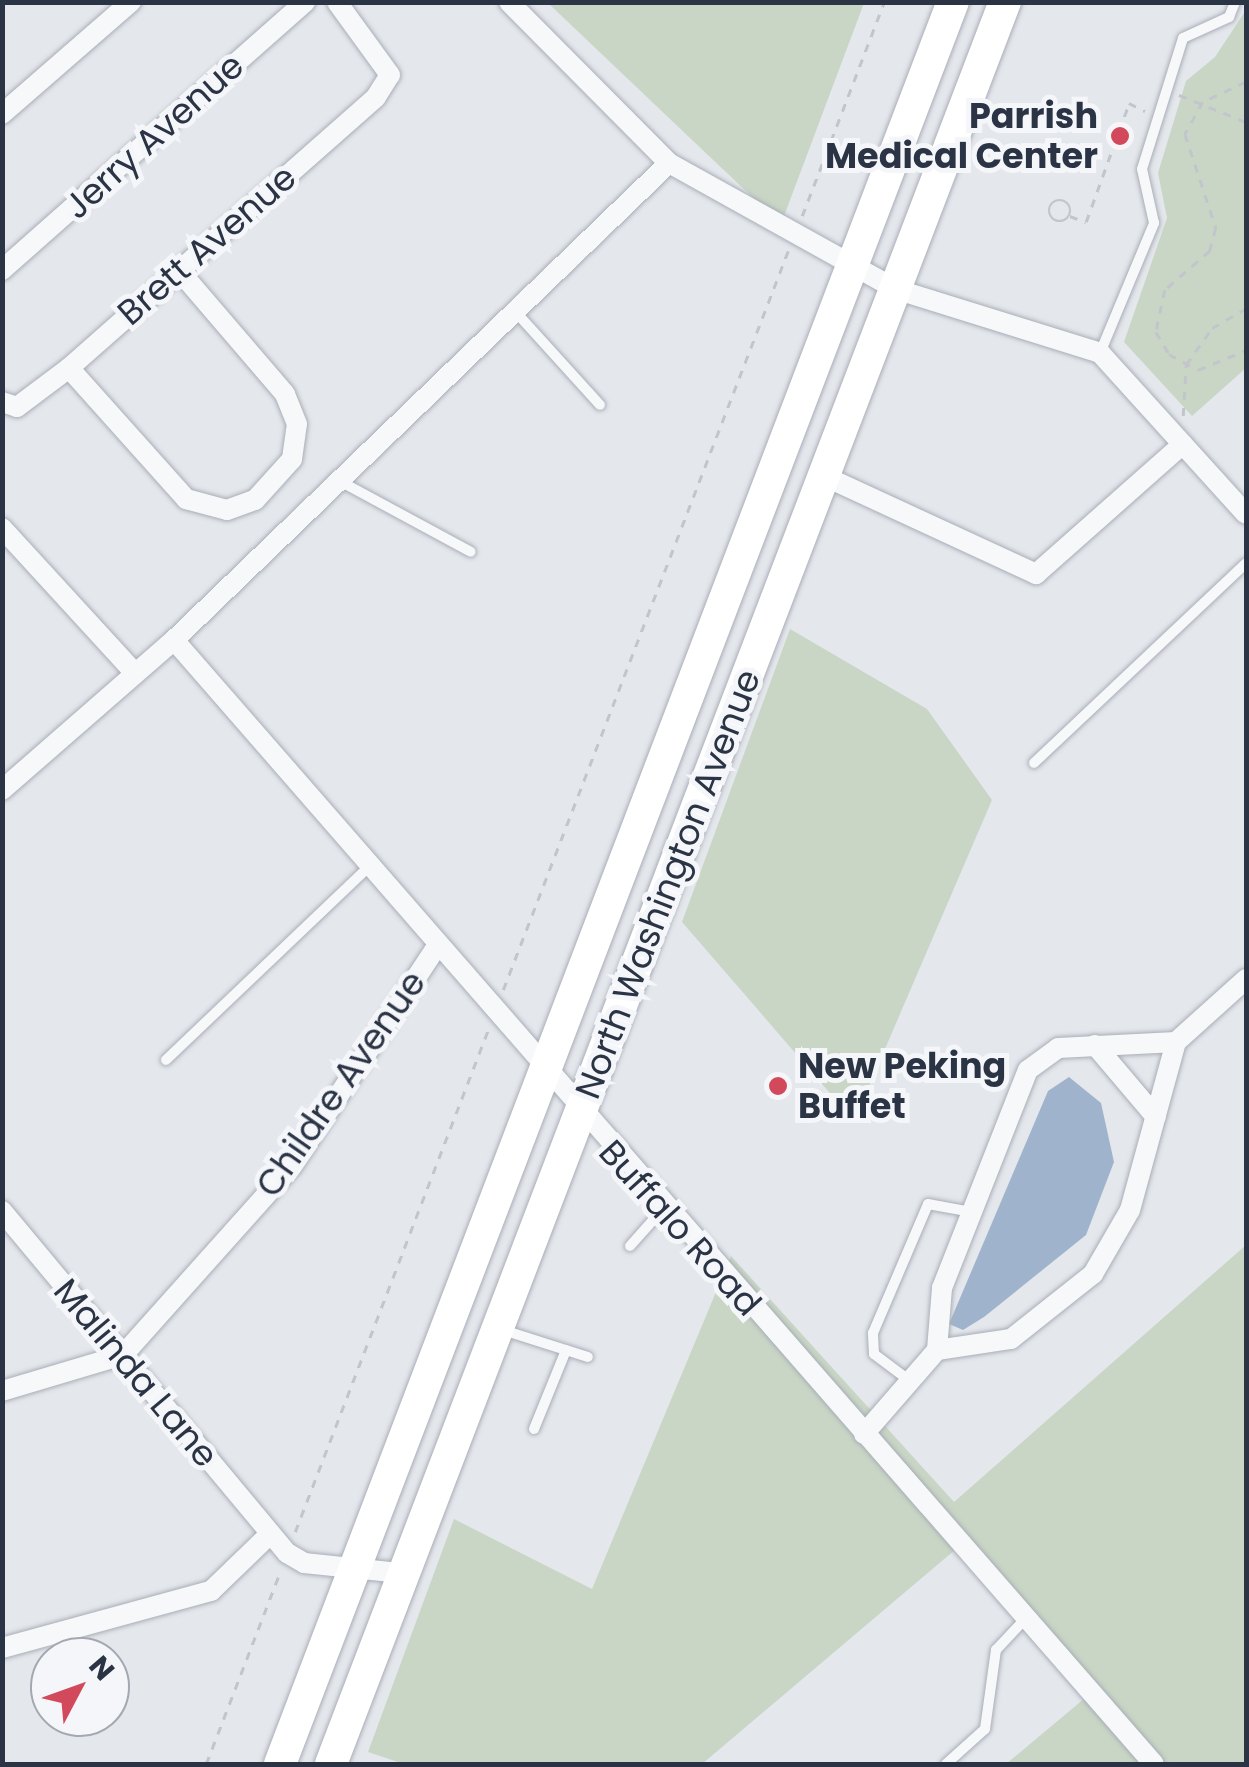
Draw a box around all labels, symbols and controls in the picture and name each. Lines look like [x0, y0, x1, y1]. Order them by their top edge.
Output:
street label: Jerry Avenue [56, 45, 252, 227]
place label: Parrish Medical Center [825, 95, 1098, 177]
marker: Parrish Medical Center [1107, 123, 1133, 149]
street label: Brett Avenue [109, 156, 305, 334]
street label: North Washington Avenue [567, 664, 769, 1104]
street label: Childre Avenue [248, 963, 434, 1205]
place label: New Peking Buffet [798, 1045, 1006, 1127]
marker: New Peking Buffet [767, 1075, 789, 1097]
street label: Buffalo Road [590, 1131, 770, 1325]
street label: Malinda Lane [45, 1270, 227, 1476]
north arrow [30, 1637, 130, 1737]
text: N [80, 1648, 123, 1689]

